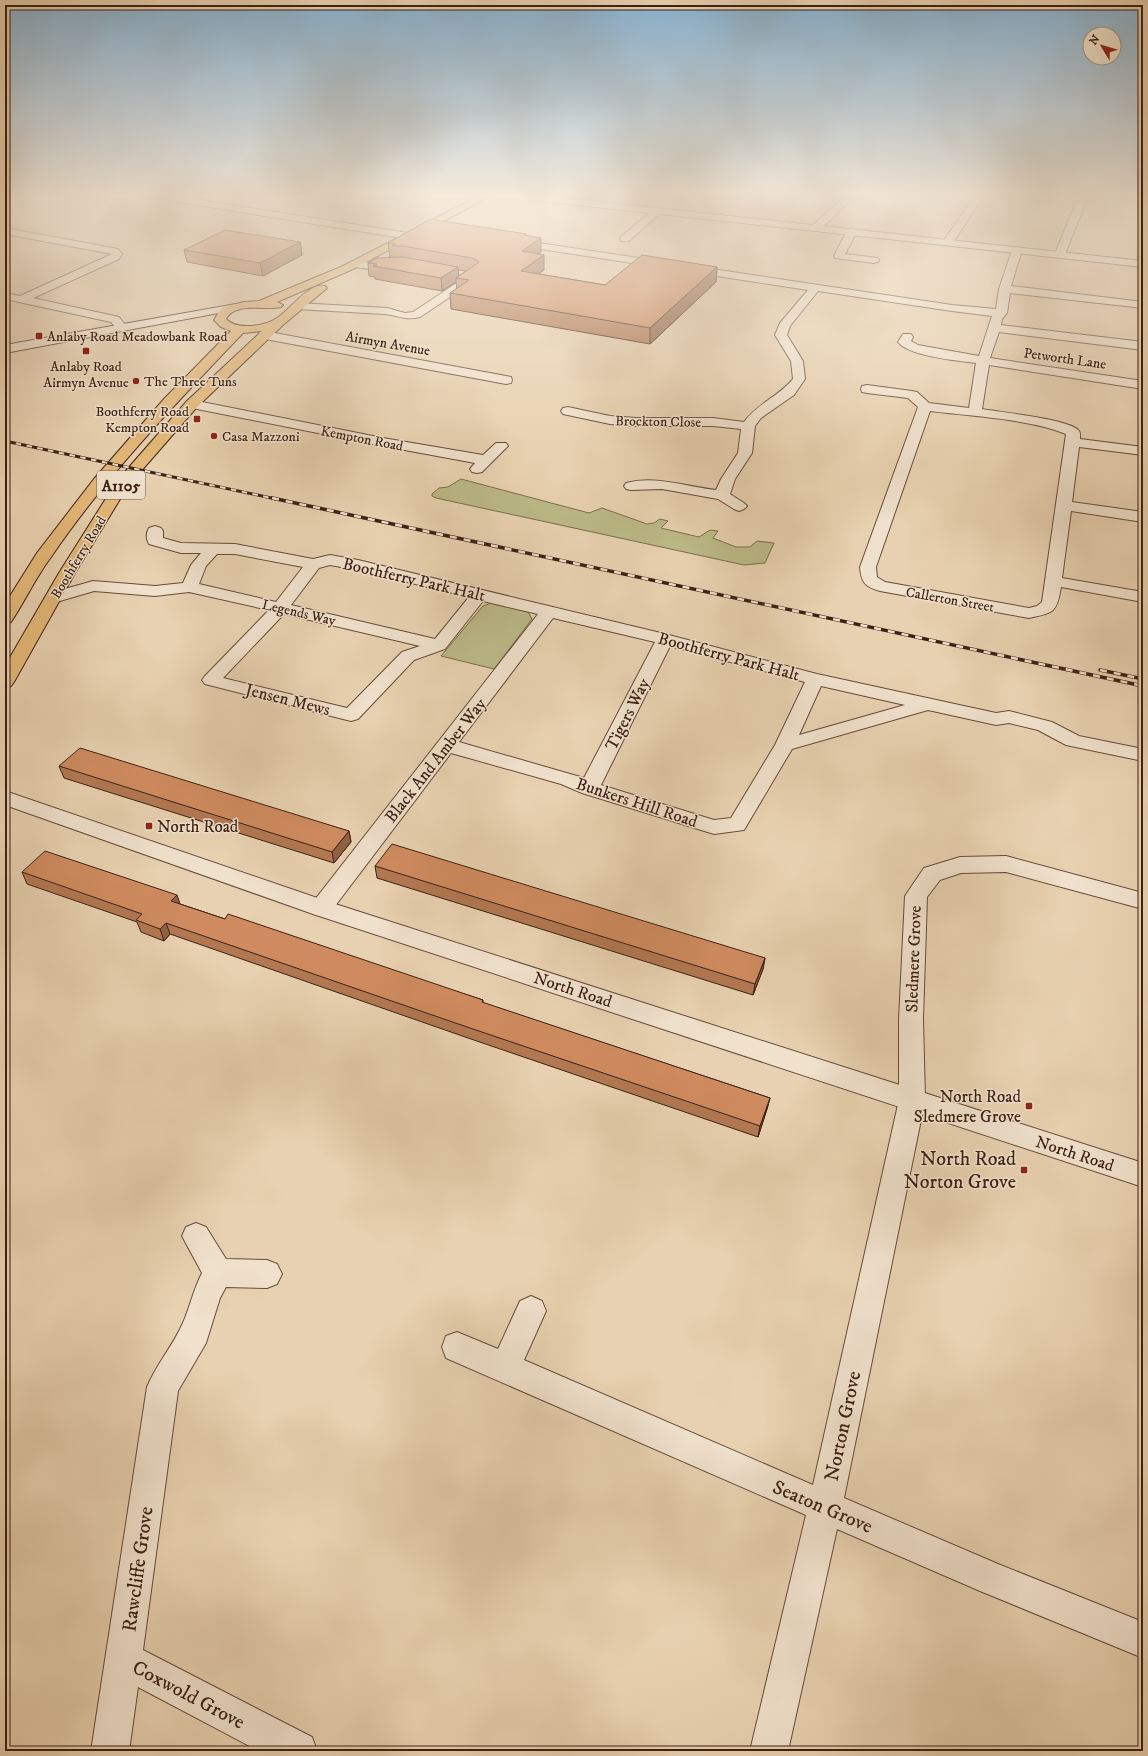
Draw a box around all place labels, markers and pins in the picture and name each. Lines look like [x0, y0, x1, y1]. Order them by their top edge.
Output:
place label: Anlaby Road Meadowbank Road [47, 328, 227, 346]
marker: Anlaby Road Meadowbank Road [34, 331, 44, 341]
marker: Anlaby Road Airmyn Avenue [81, 346, 91, 356]
place label: Anlaby Road Airmyn Avenue [43, 358, 129, 392]
place label: The Three Tuns [144, 373, 237, 391]
marker: The Three Tuns [131, 376, 141, 386]
place label: Boothferry Road Kempton Road [95, 403, 189, 437]
marker: Boothferry Road Kempton Road [192, 414, 202, 424]
place label: Casa Mazzoni [222, 428, 300, 446]
marker: Casa Mazzoni [209, 431, 219, 441]
place label: North Road [157, 816, 239, 838]
marker: North Road [144, 821, 154, 831]
place label: North Road Sledmere Grove [914, 1086, 1022, 1128]
marker: North Road Sledmere Grove [1024, 1101, 1034, 1111]
place label: North Road Norton Grove [904, 1147, 1016, 1195]
marker: North Road Norton Grove [1019, 1165, 1029, 1175]

